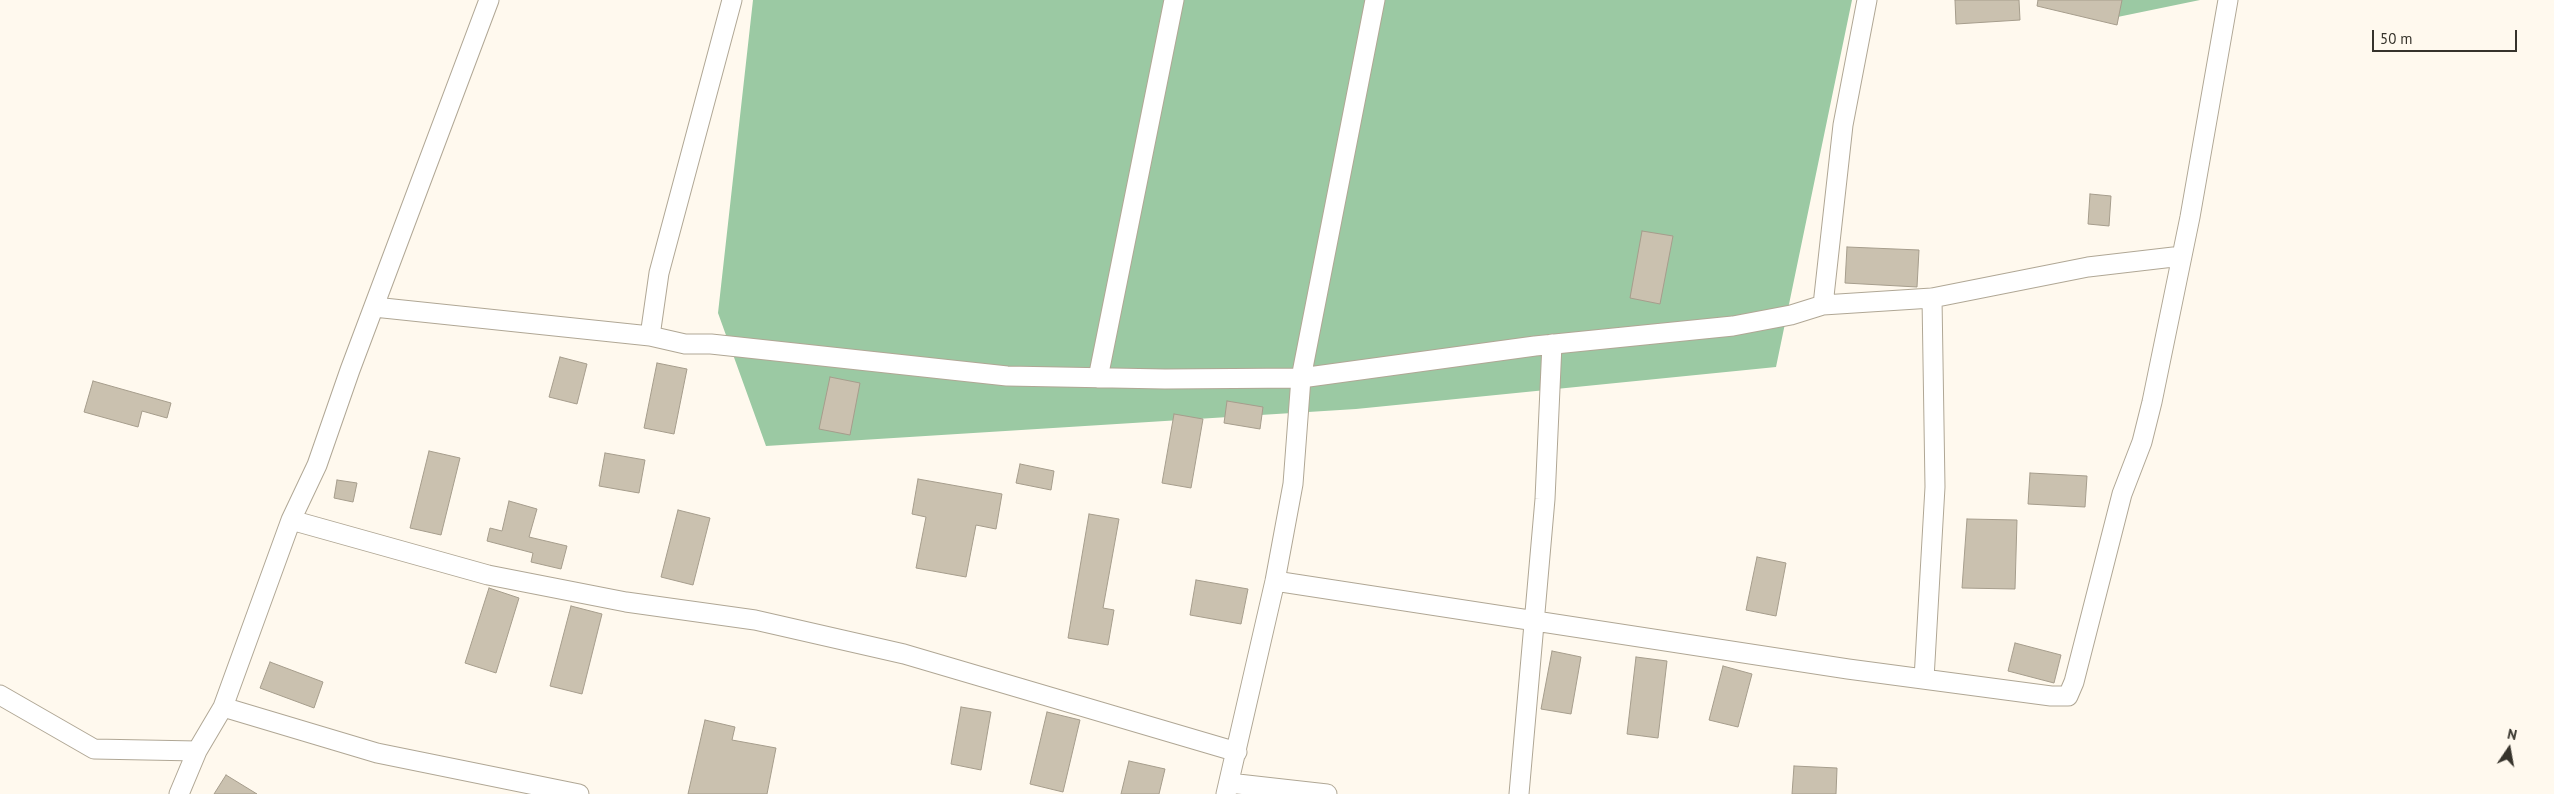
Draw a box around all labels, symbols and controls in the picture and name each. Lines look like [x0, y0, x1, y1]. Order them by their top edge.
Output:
scale bar [2374, 20, 2519, 52]
text: 50 m [2380, 29, 2413, 48]
north arrow [2484, 724, 2534, 774]
text: N [2506, 725, 2518, 744]

